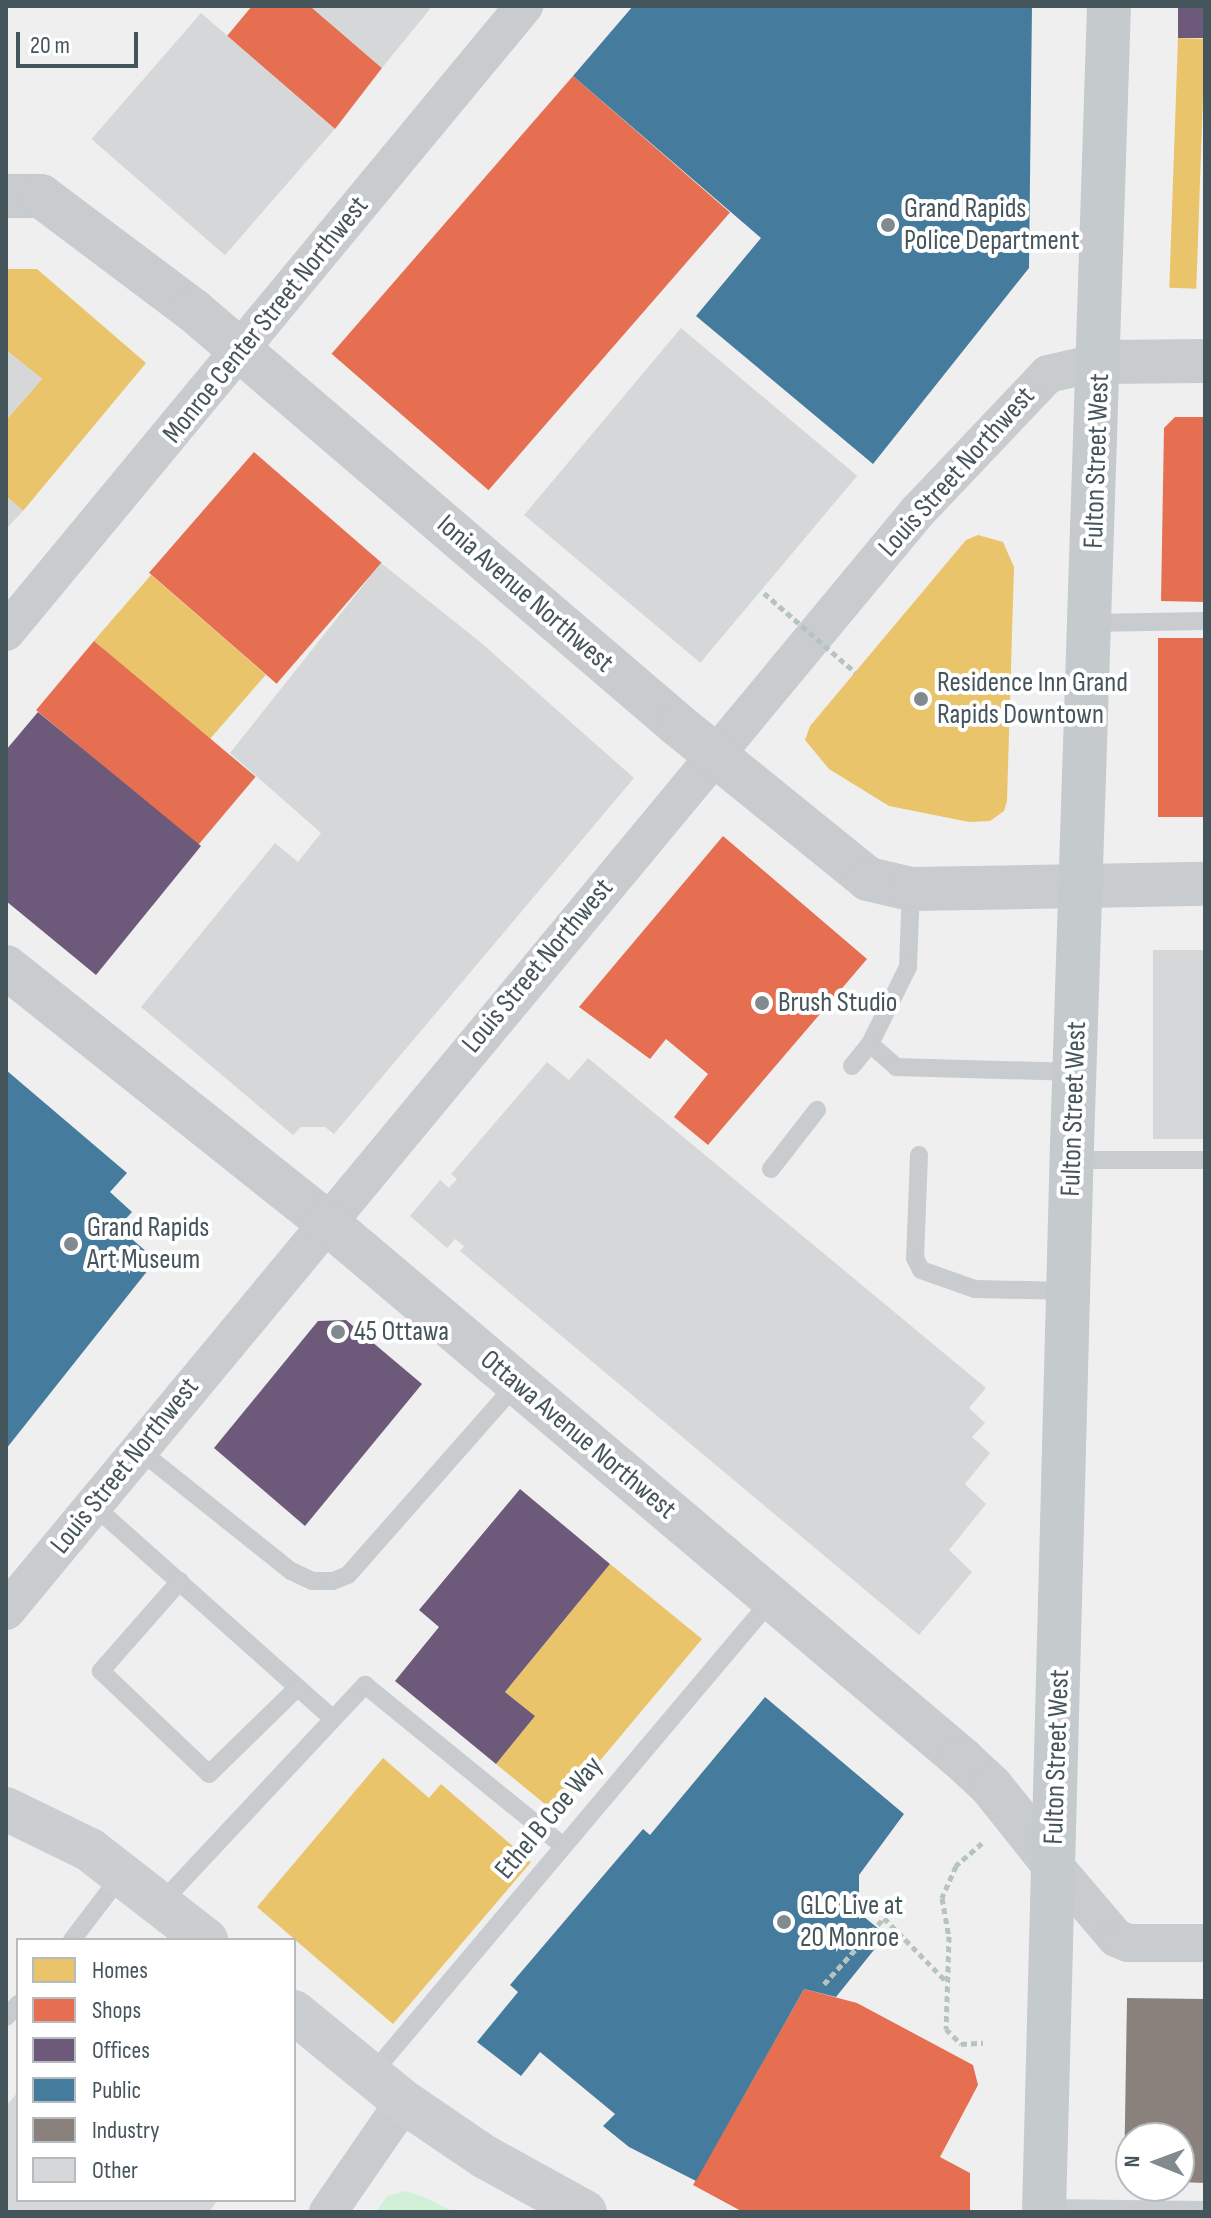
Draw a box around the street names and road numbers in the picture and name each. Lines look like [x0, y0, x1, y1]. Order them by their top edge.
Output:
street label: Monroe Center Street Northwest [156, 190, 376, 450]
street label: Fulton Street West [1077, 373, 1117, 549]
street label: Louis Street Northwest [872, 380, 1042, 564]
street label: Ionia Avenue Northwest [430, 508, 620, 680]
street label: Louis Street Northwest [455, 872, 621, 1060]
street label: Fulton Street West [1054, 1021, 1094, 1197]
street label: Ottawa Avenue Northwest [473, 1343, 683, 1527]
street label: Louis Street Northwest [44, 1371, 206, 1561]
street label: Fulton Street West [1037, 1669, 1077, 1845]
street label: Ethel B Coe Way [488, 1750, 610, 1886]

